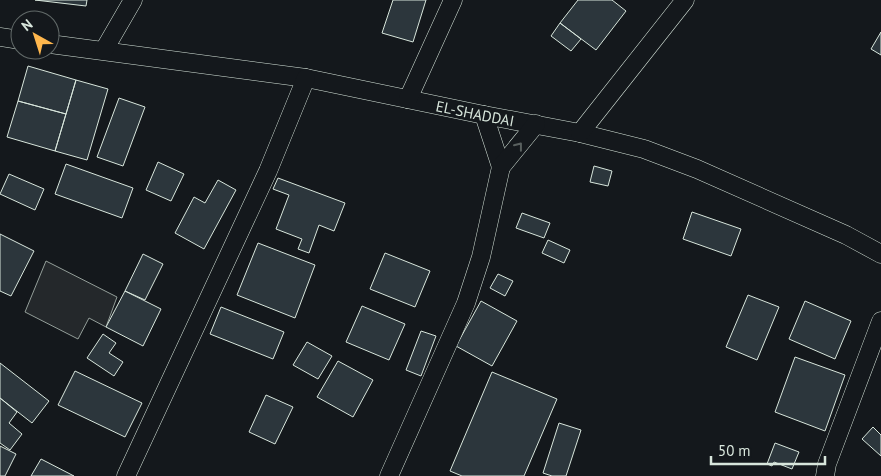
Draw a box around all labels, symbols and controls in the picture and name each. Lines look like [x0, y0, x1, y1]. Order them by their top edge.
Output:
north arrow [10, 10, 60, 60]
text: N [18, 15, 36, 35]
street label: EL-SHADDAI [434, 96, 516, 130]
one-way arrow [513, 142, 522, 151]
scale bar [711, 434, 825, 466]
text: 50 m [718, 441, 751, 460]

